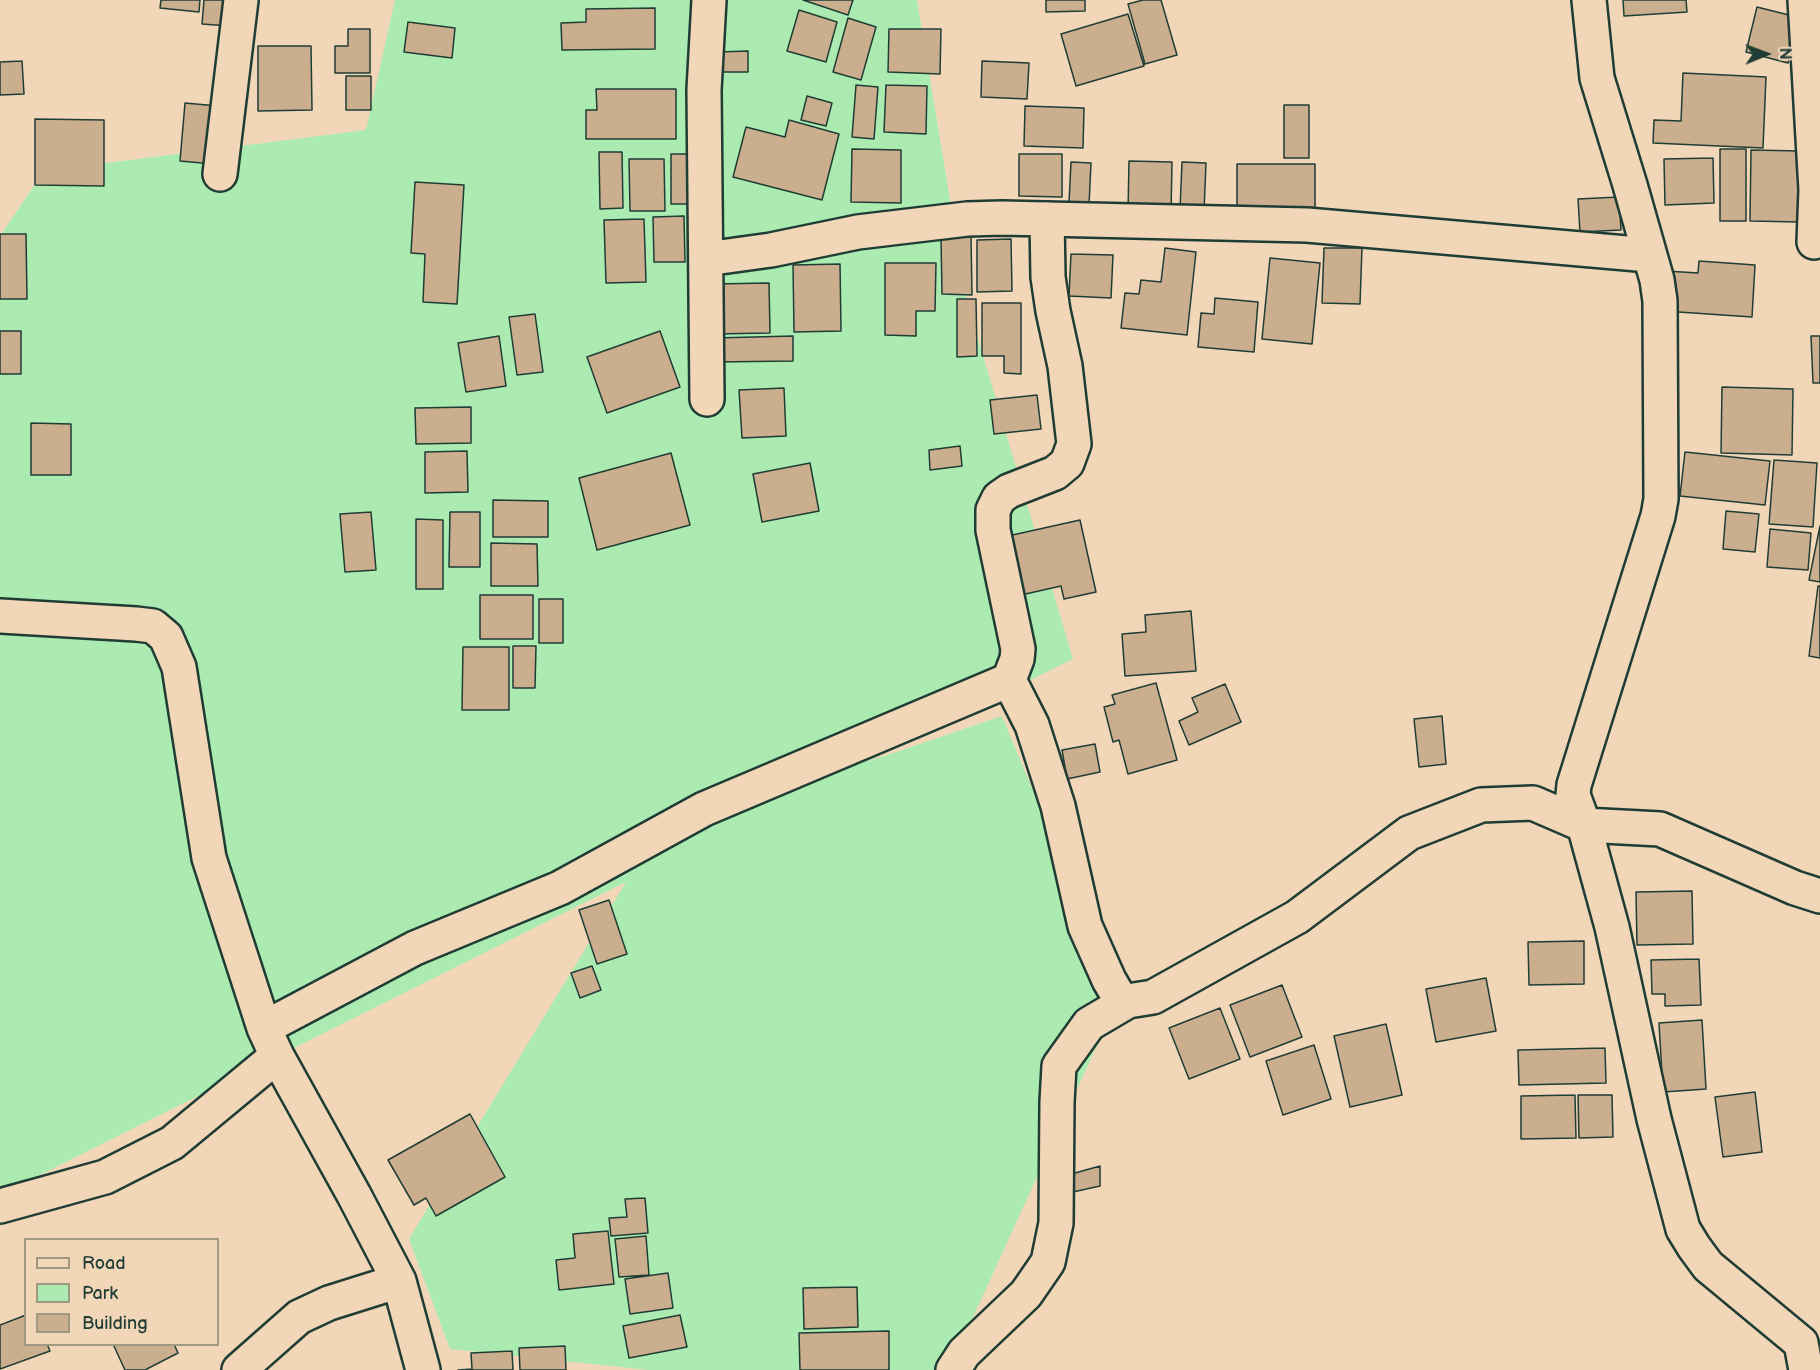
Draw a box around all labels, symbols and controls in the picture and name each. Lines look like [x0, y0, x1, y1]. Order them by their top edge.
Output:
north arrow [1736, 24, 1796, 84]
text: N [1775, 47, 1794, 60]
legend [24, 1238, 219, 1346]
text: Road [82, 1253, 126, 1274]
text: Park [82, 1283, 118, 1304]
text: Building [82, 1313, 148, 1334]

